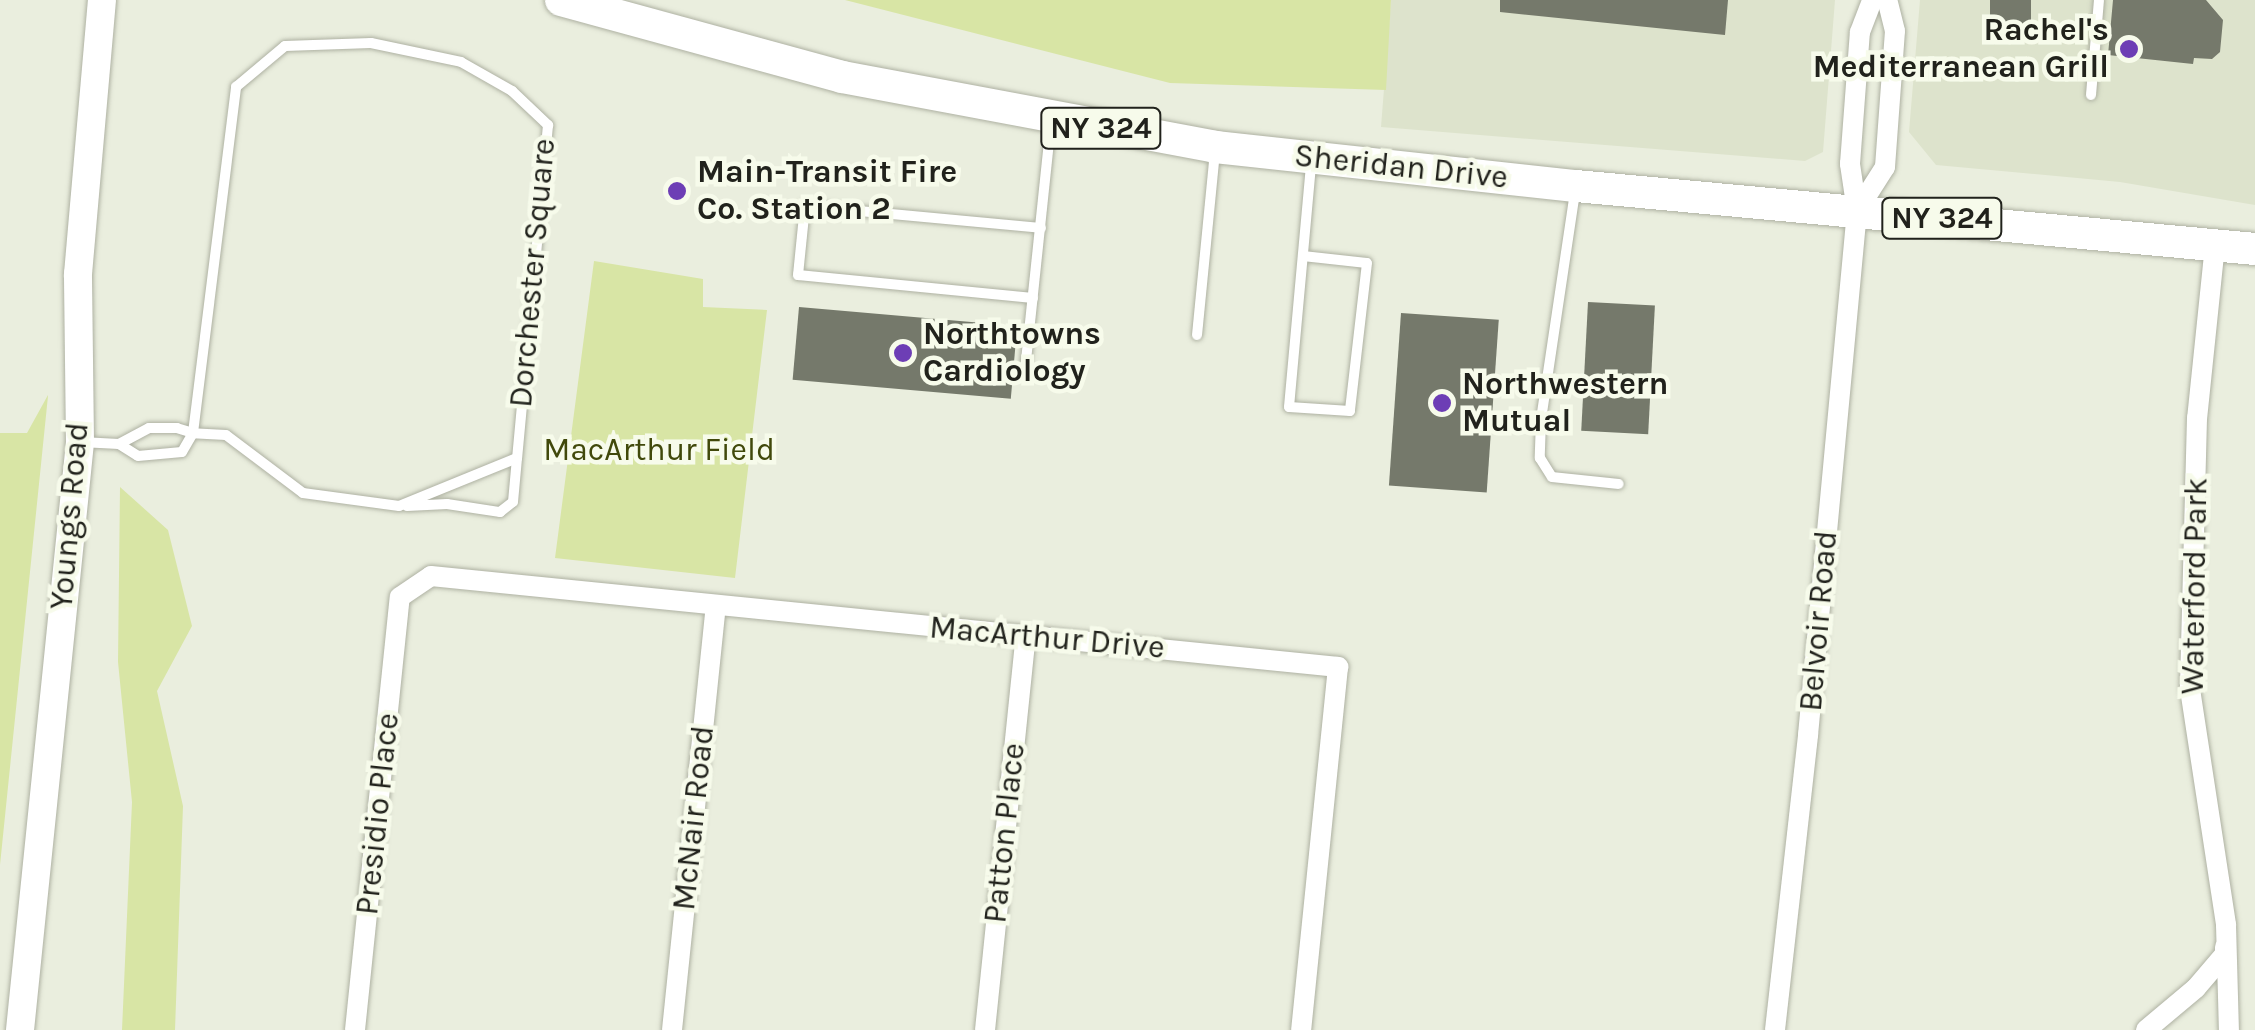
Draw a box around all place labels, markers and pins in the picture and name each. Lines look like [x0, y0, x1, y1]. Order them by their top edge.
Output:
place label: Rachel's Mediterranean Grill [1813, 12, 2109, 87]
marker: Rachel's Mediterranean Grill [2118, 38, 2140, 60]
place label: Main-Transit Fire Co. Station 2 [697, 154, 957, 229]
marker: Main-Transit Fire Co. Station 2 [666, 180, 688, 202]
place label: Northtowns Cardiology [923, 316, 1101, 391]
marker: Northtowns Cardiology [892, 342, 914, 364]
place label: Northwestern Mutual [1462, 366, 1668, 441]
marker: Northwestern Mutual [1431, 392, 1453, 414]

